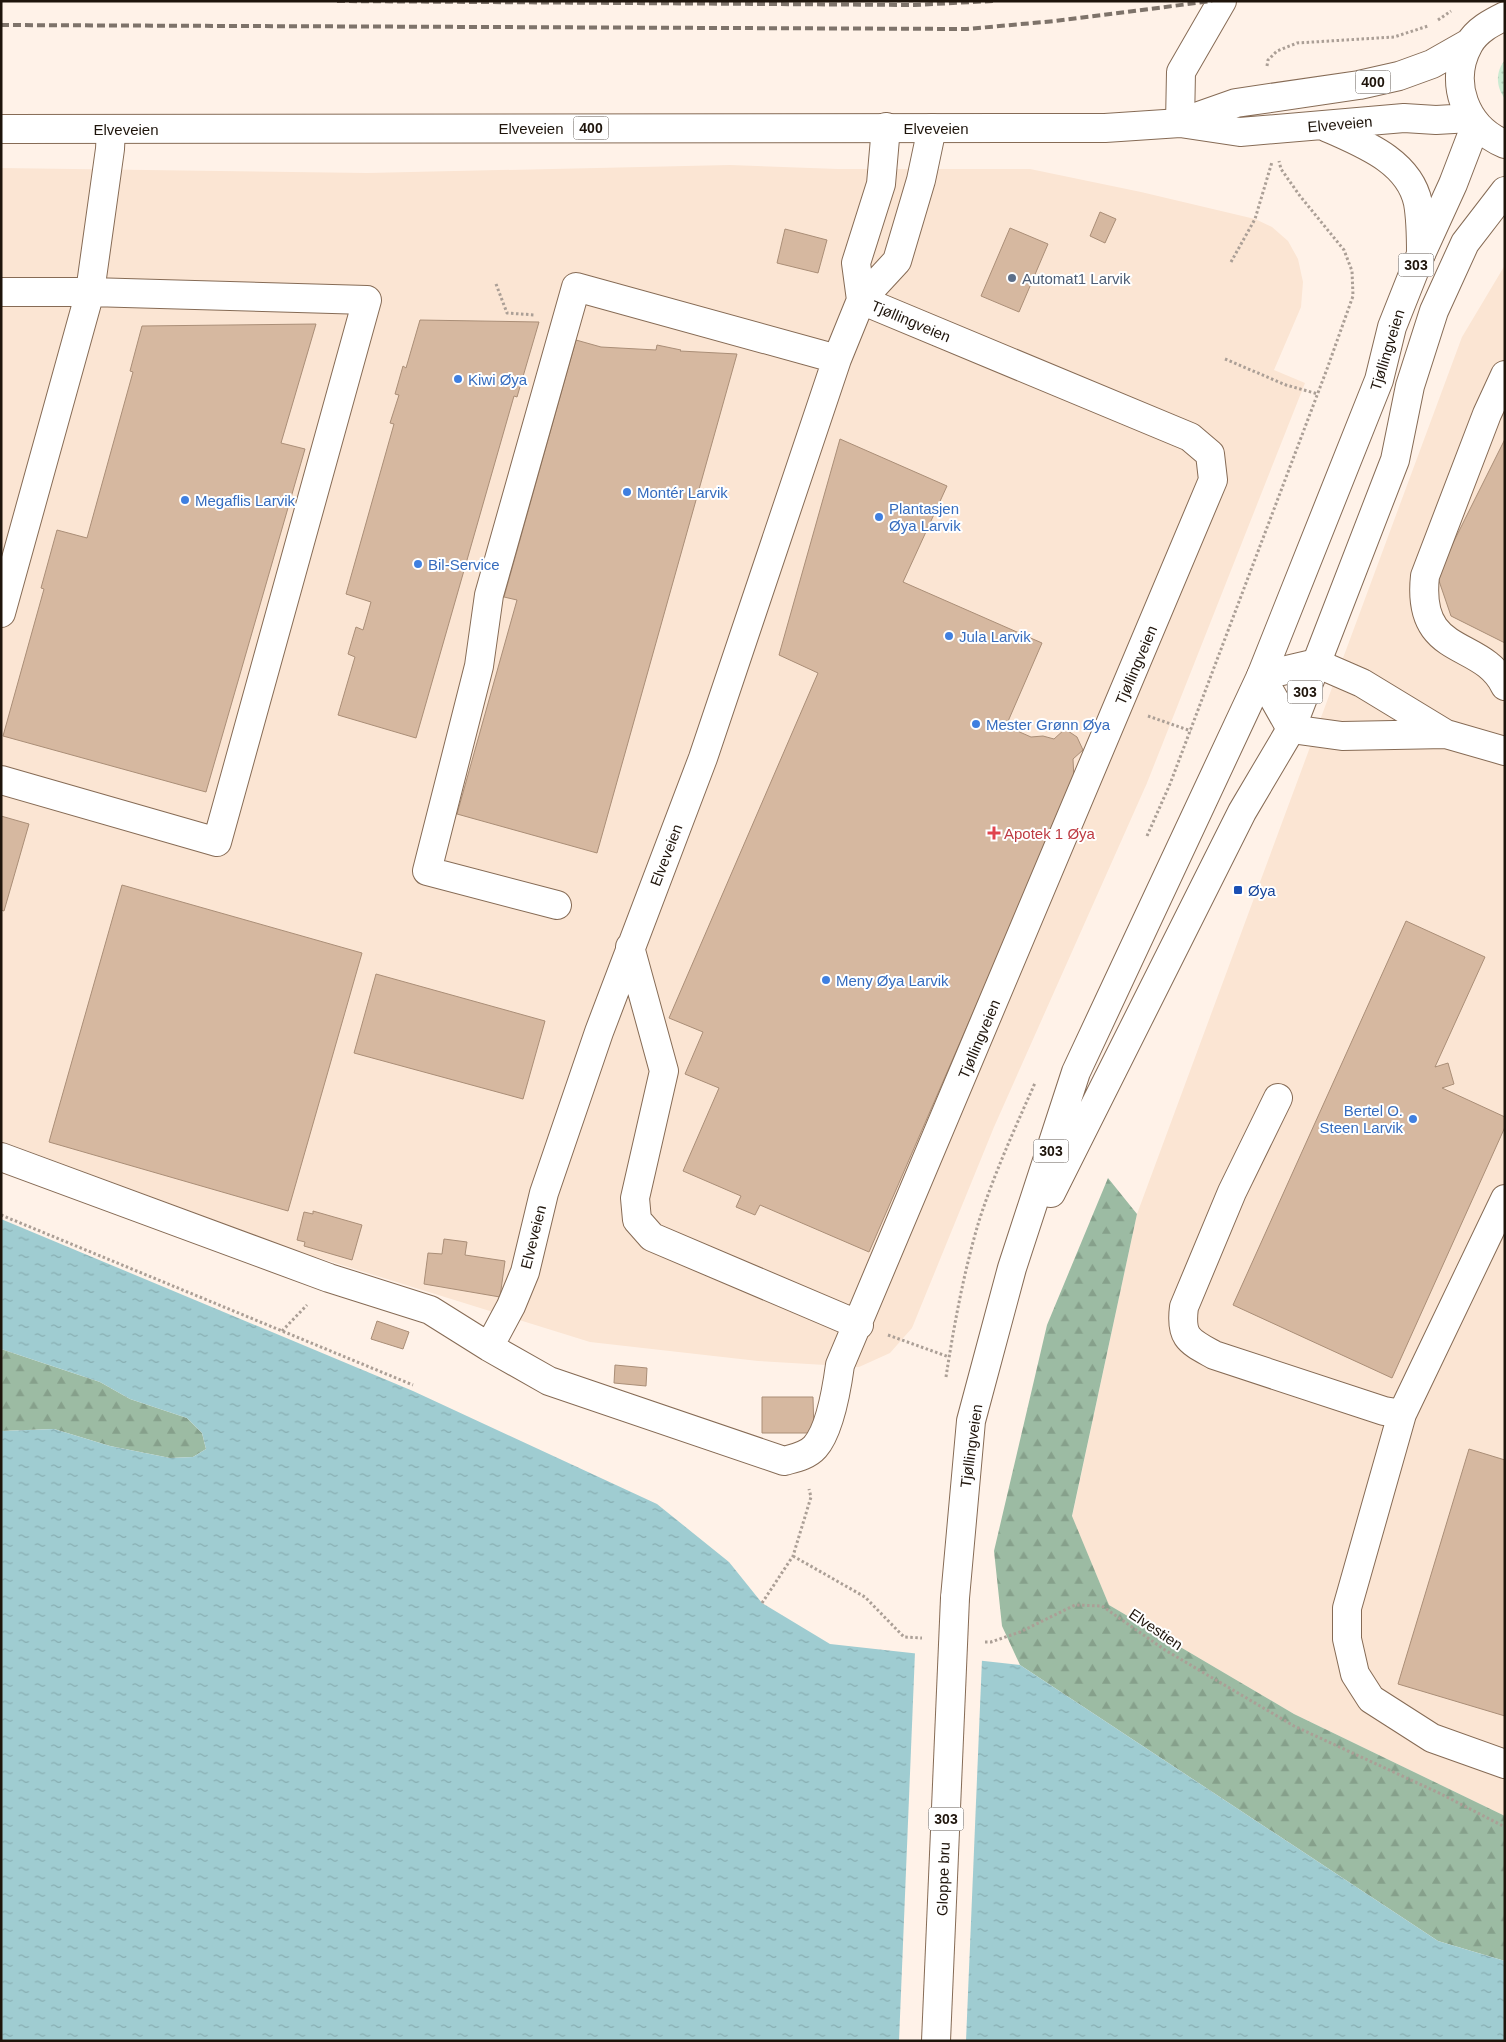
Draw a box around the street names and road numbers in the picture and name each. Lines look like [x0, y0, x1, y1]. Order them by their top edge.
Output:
road number: 400 [1356, 70, 1390, 94]
street label: Elveveien [1307, 113, 1373, 135]
road number: 400 [574, 116, 608, 140]
street label: Elveveien [498, 120, 564, 137]
street label: Elveveien [903, 120, 969, 137]
street label: Elveveien [93, 121, 159, 138]
road number: 303 [1398, 254, 1434, 276]
street label: Tjøllingveien [869, 297, 953, 345]
street label: Tjøllingveien [1367, 307, 1407, 393]
street label: Tjøllingveien [1112, 623, 1160, 707]
road number: 303 [1288, 680, 1322, 704]
street label: Elveveien [646, 822, 686, 888]
street label: Tjøllingveien [955, 997, 1003, 1081]
road number: 303 [1034, 1140, 1068, 1162]
street label: Elveveien [517, 1203, 549, 1271]
street label: Tjøllingveien [957, 1403, 985, 1489]
street label: Elvestien [1126, 1605, 1186, 1653]
road number: 303 [928, 1808, 964, 1830]
street label: Gloppe bru [933, 1842, 953, 1916]

